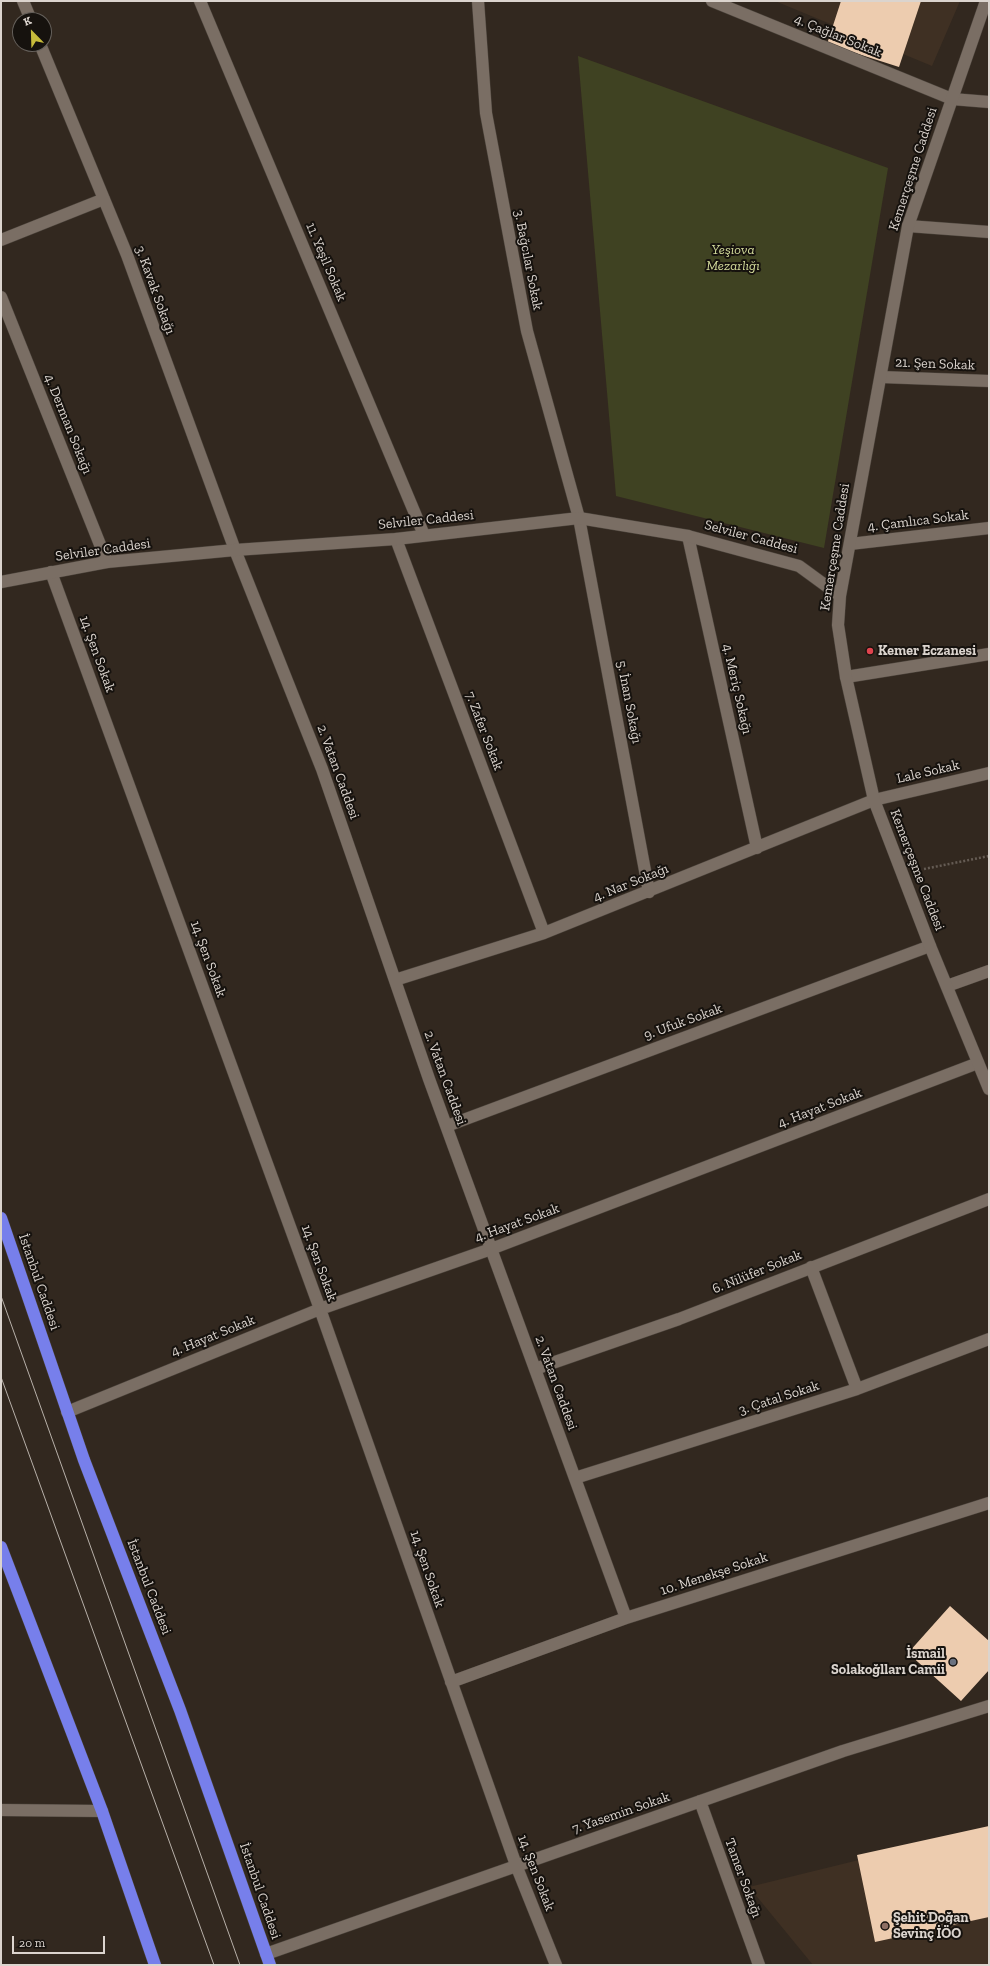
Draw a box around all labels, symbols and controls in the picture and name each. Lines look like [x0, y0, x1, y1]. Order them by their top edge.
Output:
street label: 4. Çağlar Sokak [792, 11, 884, 61]
north arrow [12, 12, 52, 52]
text: K [22, 14, 33, 29]
street label: Kemerçeşme Caddesi [885, 105, 941, 233]
street label: 3. Bağcılar Sokak [510, 208, 546, 312]
street label: 11. Yeşil Sokak [302, 220, 350, 304]
park label: Yeşiova Mezarlığı [706, 242, 760, 274]
street label: 3. Kavak Sokağı [131, 243, 179, 337]
street label: 21. Şen Sokak [895, 354, 975, 374]
street label: 4. Derman Sokağı [40, 372, 96, 476]
street label: Kemerçeşme Caddesi [817, 482, 853, 612]
street label: 4. Çamlıca Sokak [867, 506, 969, 536]
street label: Selviler Caddesi [377, 507, 475, 533]
street label: Selviler Caddesi [703, 516, 799, 558]
street label: Selviler Caddesi [54, 535, 152, 565]
street label: 14. Şen Sokak [75, 613, 119, 695]
street label: 4. Meriç Sokağı [718, 642, 756, 736]
place label: Kemer Eczanesi [878, 643, 976, 659]
marker: Kemer Eczanesi [865, 646, 875, 656]
street label: 5. İnan Sokağı [613, 659, 645, 745]
street label: 7. Zafer Sokak [461, 689, 507, 773]
street label: 2. Vatan Caddesi [313, 722, 363, 822]
street label: Lale Sokak [895, 757, 961, 787]
street label: Kemerçeşme Caddesi [886, 807, 948, 933]
street label: 4. Nar Sokağı [591, 860, 671, 906]
street label: 14. Şen Sokak [186, 918, 230, 1000]
street label: 9. Ufuk Sokak [642, 1000, 724, 1044]
street label: 2. Vatan Caddesi [420, 1028, 470, 1128]
street label: 4. Hayat Sokak [776, 1084, 864, 1132]
street label: 4. Hayat Sokak [472, 1200, 562, 1246]
street label: 14. Şen Sokak [297, 1222, 341, 1304]
street label: İstanbul Caddesi [15, 1232, 63, 1332]
street label: 6. Nilüfer Sokak [710, 1246, 804, 1298]
street label: 4. Hayat Sokak [169, 1312, 257, 1360]
street label: 2. Vatan Caddesi [531, 1333, 581, 1433]
street label: 3. Çatal Sokak [737, 1377, 821, 1419]
street label: 14. Şen Sokak [406, 1528, 448, 1610]
street label: İstanbul Caddesi [123, 1537, 175, 1637]
street label: 10. Menekşe Sokak [658, 1549, 770, 1599]
place label: İsmail Solakoğlları Camii [831, 1646, 945, 1678]
marker: İsmail Solakoğlları Camii [948, 1657, 958, 1667]
street label: 7. Yasemin Sokak [570, 1788, 672, 1838]
street label: 14. Şen Sokak [514, 1833, 558, 1913]
street label: Tamer Sokağı [721, 1836, 765, 1920]
street label: İstanbul Caddesi [236, 1841, 284, 1941]
place label: Şehit Doğan Sevinç İÖO [893, 1910, 969, 1942]
marker: Şehit Doğan Sevinç İÖO [880, 1921, 890, 1931]
scale bar [14, 1928, 107, 1954]
text: 20 m [19, 1936, 45, 1950]

